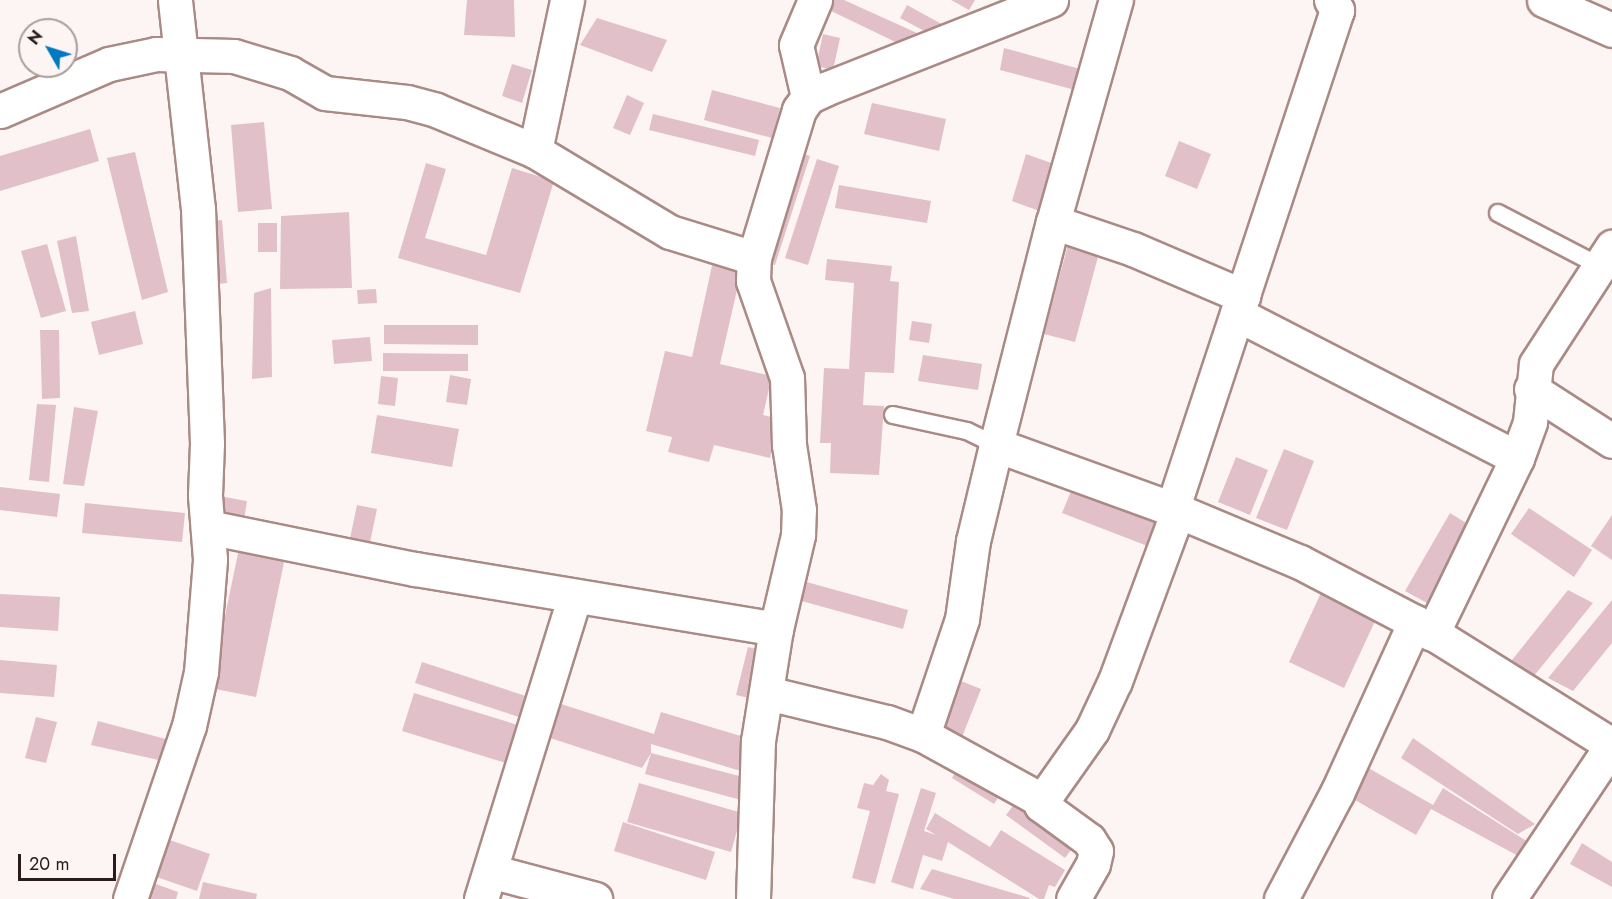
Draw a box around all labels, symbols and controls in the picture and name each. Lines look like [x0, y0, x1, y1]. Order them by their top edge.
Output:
north arrow [18, 18, 78, 78]
text: N [22, 25, 48, 50]
scale bar [21, 842, 118, 880]
text: 20 m [29, 851, 69, 877]

